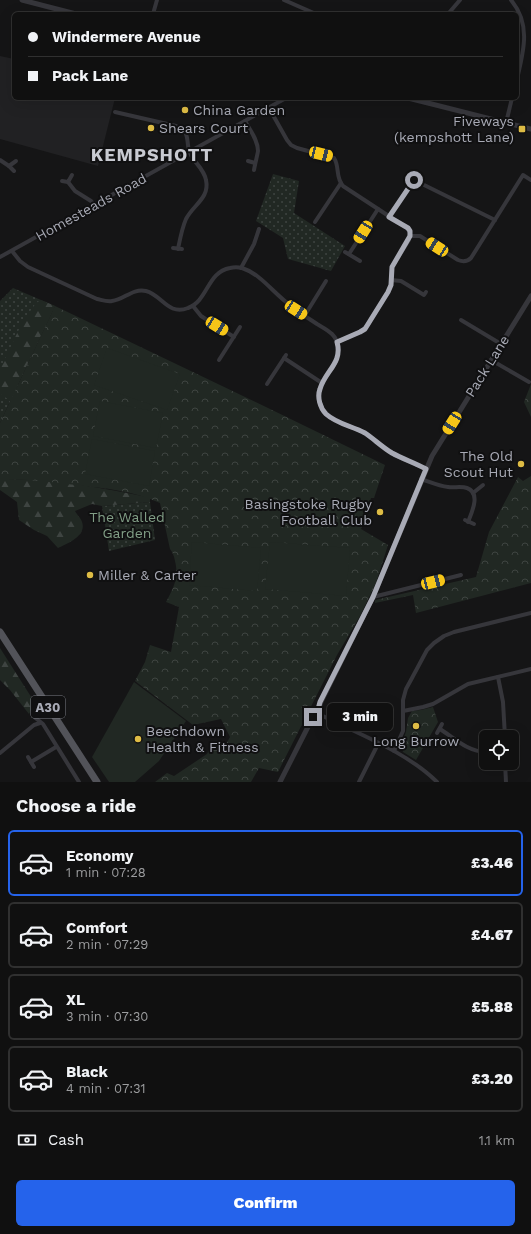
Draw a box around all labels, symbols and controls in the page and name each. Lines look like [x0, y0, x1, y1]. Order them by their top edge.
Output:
text: Windermere Avenue [52, 28, 201, 46]
text: Pack Lane [52, 67, 128, 85]
place label: China Garden [193, 102, 285, 118]
marker: China Garden [180, 105, 190, 115]
place label: Fiveways (kempshott Lane) [394, 113, 514, 145]
place label: Shears Court [159, 120, 248, 136]
marker: Shears Court [146, 123, 156, 133]
marker: Fiveways (kempshott Lane) [517, 124, 527, 134]
district label: KEMPSHOTT [91, 144, 213, 165]
car [308, 145, 334, 163]
street label: Homesteads Road [33, 170, 149, 244]
route start [405, 171, 423, 189]
car [352, 219, 374, 245]
car [424, 235, 450, 259]
car [283, 298, 309, 322]
car [204, 315, 230, 337]
street label: Pack Lane [462, 332, 512, 400]
car [441, 410, 463, 436]
place label: The Old Scout Hut [444, 448, 513, 480]
marker: The Old Scout Hut [516, 459, 526, 469]
place label: Basingstoke Rugby Football Club [245, 496, 373, 528]
marker: Basingstoke Rugby Football Club [375, 507, 385, 517]
park label: The Walled Garden [89, 509, 165, 541]
place label: Miller & Carter [98, 567, 197, 583]
marker: Miller & Carter [85, 570, 95, 580]
car [420, 573, 446, 591]
road number: A30 [31, 696, 65, 718]
callout: 3 min [327, 703, 393, 731]
route end [304, 708, 322, 726]
text: 3 min [342, 709, 378, 724]
marker: Long Burrow [411, 721, 421, 731]
place label: Beechdown Health & Fitness [146, 723, 259, 755]
map controls [479, 730, 519, 770]
button: locate [479, 730, 519, 770]
place label: Long Burrow [373, 733, 459, 749]
marker: Beechdown Health & Fitness [133, 734, 143, 744]
text: Choose a ride [16, 795, 136, 816]
icon: car [18, 845, 54, 881]
text: Economy [66, 847, 133, 865]
text: £3.46 [471, 854, 513, 872]
text: 1 min · 07:28 [66, 865, 146, 880]
icon: car [18, 917, 54, 953]
text: Comfort [66, 919, 127, 937]
text: £4.67 [471, 926, 513, 944]
text: 2 min · 07:29 [66, 937, 148, 952]
icon: car [18, 989, 54, 1025]
text: XL [66, 991, 85, 1009]
text: £5.88 [472, 998, 513, 1016]
text: 3 min · 07:30 [66, 1009, 148, 1024]
icon: car [18, 1061, 54, 1097]
text: Black [66, 1063, 108, 1081]
text: £3.20 [471, 1070, 513, 1088]
text: 4 min · 07:31 [66, 1081, 146, 1096]
icon: cash [16, 1129, 38, 1151]
text: Cash [48, 1131, 84, 1149]
text: 1.1 km [479, 1133, 515, 1148]
button: Confirm [16, 1180, 515, 1226]

